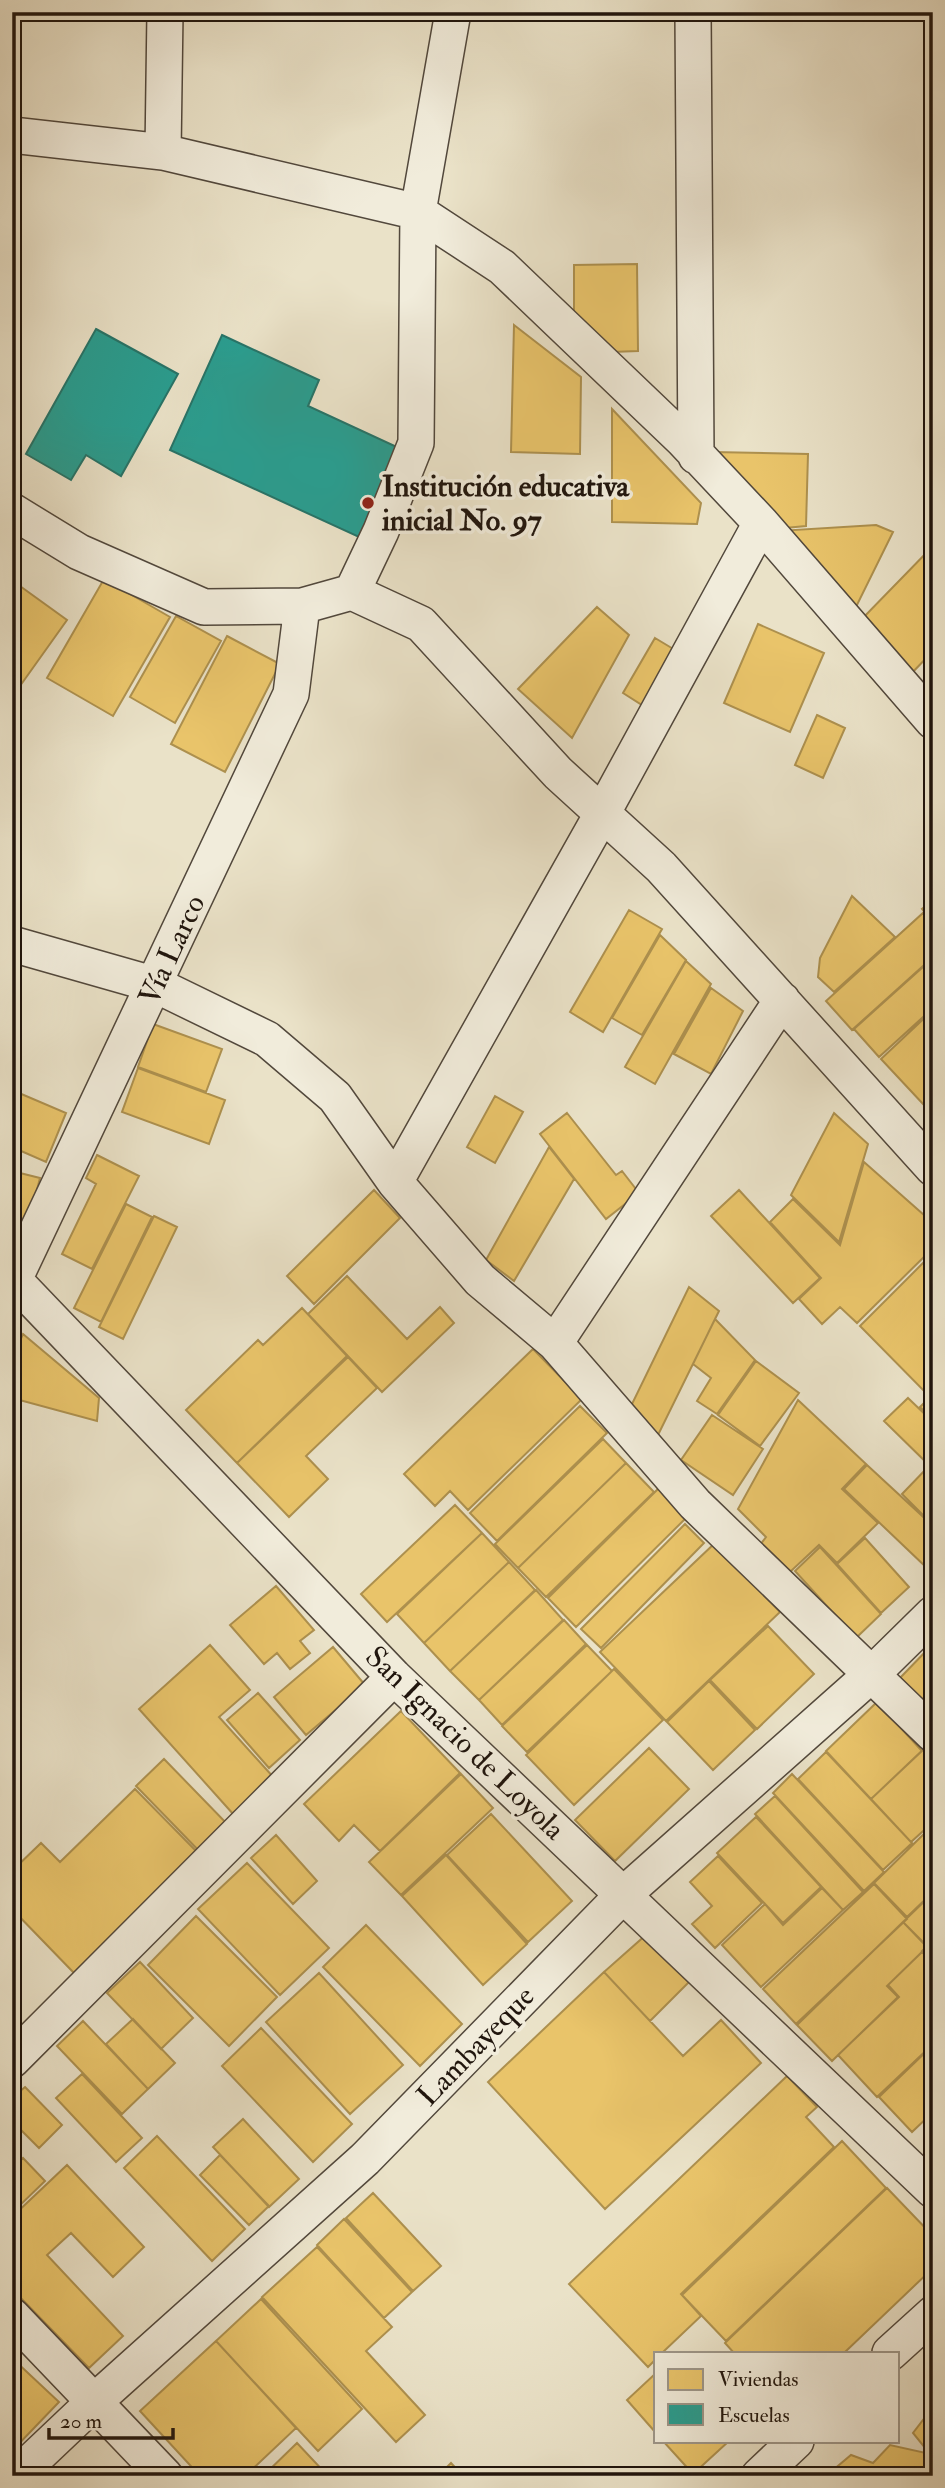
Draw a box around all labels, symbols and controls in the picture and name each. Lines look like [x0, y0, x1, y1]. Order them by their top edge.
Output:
place label: Institución educativa inicial No. 97 [381, 468, 630, 539]
marker: Institución educativa inicial No. 97 [360, 495, 376, 511]
street label: Vía Larco [131, 889, 213, 1011]
street label: San Ignacio de Loyola [357, 1638, 573, 1848]
street label: Lambayeque [409, 1978, 543, 2114]
legend [654, 2352, 900, 2442]
text: Viviendas [718, 2366, 799, 2393]
scale bar [49, 2397, 173, 2441]
text: Escuelas [718, 2402, 790, 2429]
text: 20 m [60, 2408, 102, 2435]

